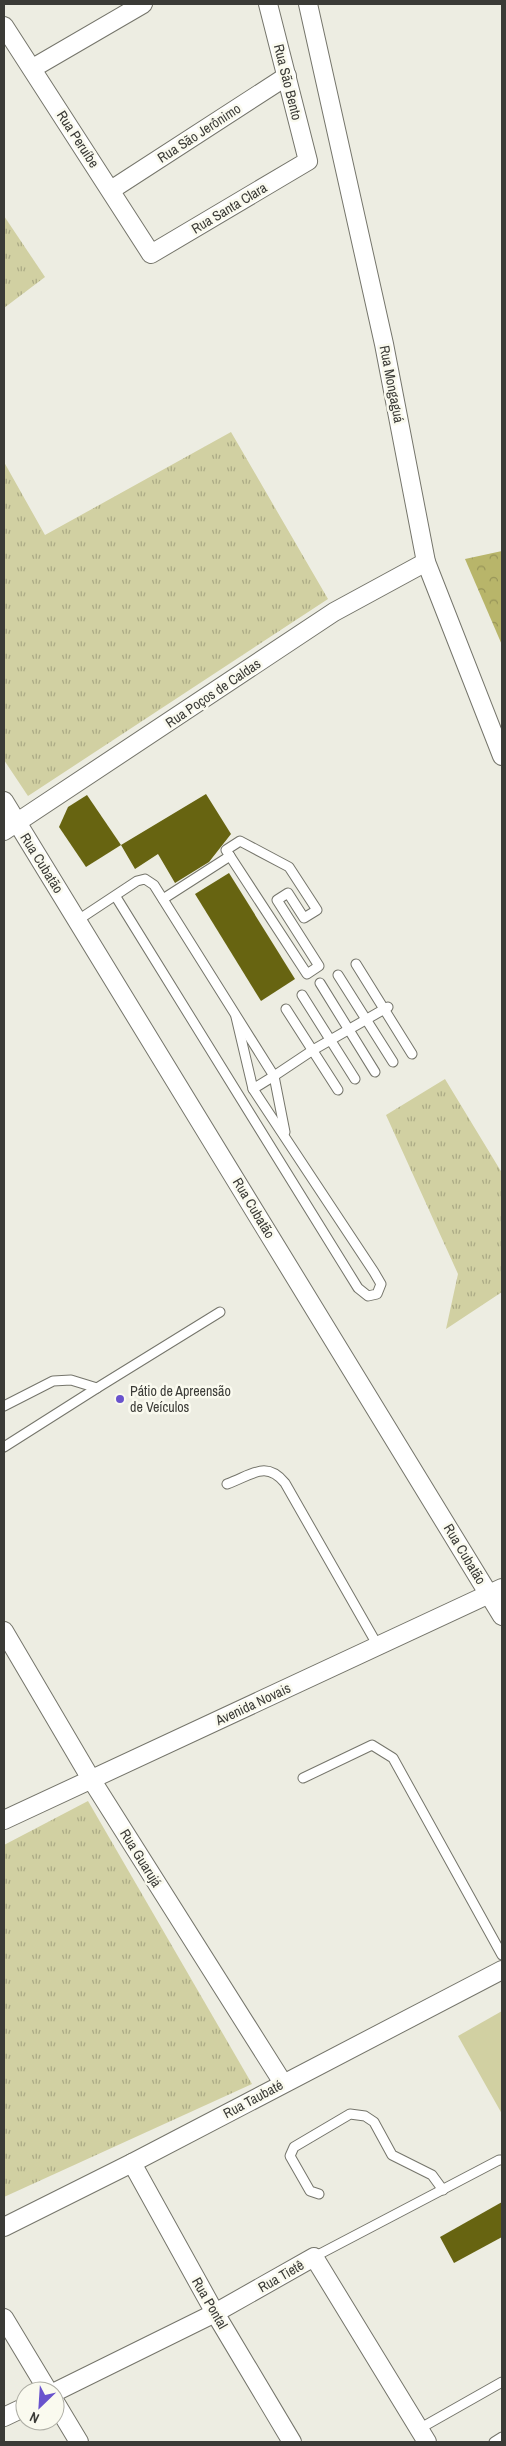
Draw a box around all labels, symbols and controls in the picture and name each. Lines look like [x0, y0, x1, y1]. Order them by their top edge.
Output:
street label: Rua São Bento [270, 42, 306, 122]
street label: Rua São Jerônimo [154, 99, 244, 167]
street label: Rua Peruíbe [53, 107, 103, 171]
street label: Rua Santa Clara [188, 178, 271, 238]
street label: Rua Mongaguá [376, 344, 408, 425]
street label: Rua Poços de Caldas [162, 654, 264, 732]
street label: Rua Cubatão [16, 830, 68, 896]
street label: Rua Cubatão [229, 1174, 279, 1242]
place label: Pátio de Apreensão de Veículos [130, 1382, 231, 1416]
marker: Pátio de Apreensão de Veículos [114, 1393, 126, 1405]
street label: Rua Cubatão [440, 1520, 490, 1588]
street label: Avenida Novais [212, 1679, 294, 1730]
street label: Rua Guarujá [116, 1826, 166, 1891]
street label: Rua Taubaté [220, 2076, 286, 2122]
street label: Rua Tietê [255, 2256, 307, 2296]
street label: Rua Pontal [188, 2274, 232, 2332]
north arrow [15, 2381, 65, 2431]
text: N [27, 2408, 42, 2428]

